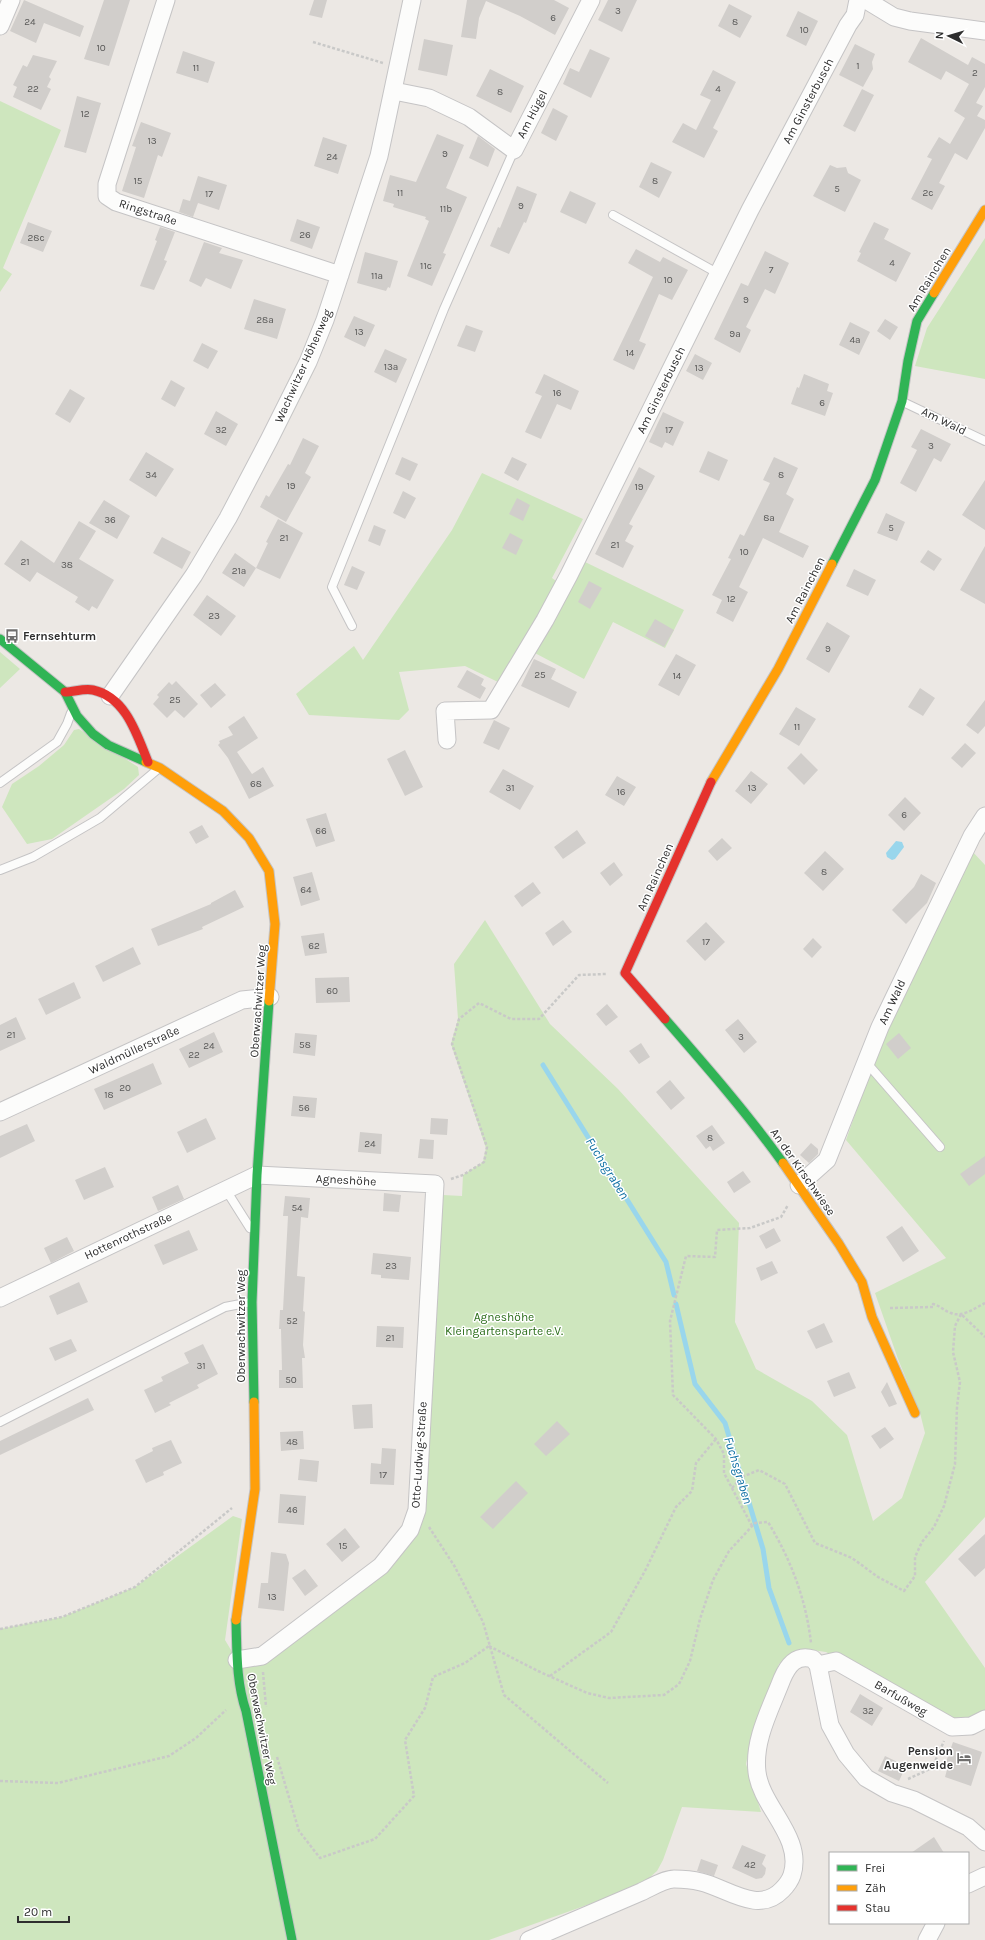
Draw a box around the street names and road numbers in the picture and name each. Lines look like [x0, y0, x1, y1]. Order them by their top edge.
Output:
street label: Am Ginsterbusch [780, 56, 836, 146]
street label: Am Hügel [514, 87, 550, 141]
street label: Ringstraße [117, 196, 179, 228]
street label: Am Rainchen [904, 244, 954, 314]
street label: Wachwitzer Höhenweg [272, 307, 335, 425]
street label: Am Ginsterbusch [634, 344, 688, 436]
street label: Am Wald [919, 404, 969, 438]
street label: Am Rainchen [782, 554, 828, 626]
street label: Am Rainchen [634, 841, 676, 913]
street label: Oberwachwitzer Weg [247, 944, 269, 1058]
street label: Am Wald [875, 977, 909, 1027]
street label: Waldmüllerstraße [86, 1023, 182, 1077]
street label: An der Kirschwiese [768, 1126, 838, 1218]
street label: Agneshöhe [315, 1171, 377, 1189]
street label: Hottenrothstraße [82, 1210, 174, 1262]
street label: Oberwachwitzer Weg [234, 1269, 248, 1383]
street label: Otto-Ludwig-Straße [408, 1401, 430, 1509]
street label: Oberwachwitzer Weg [244, 1672, 280, 1786]
street label: Barfußweg [872, 1677, 930, 1719]

